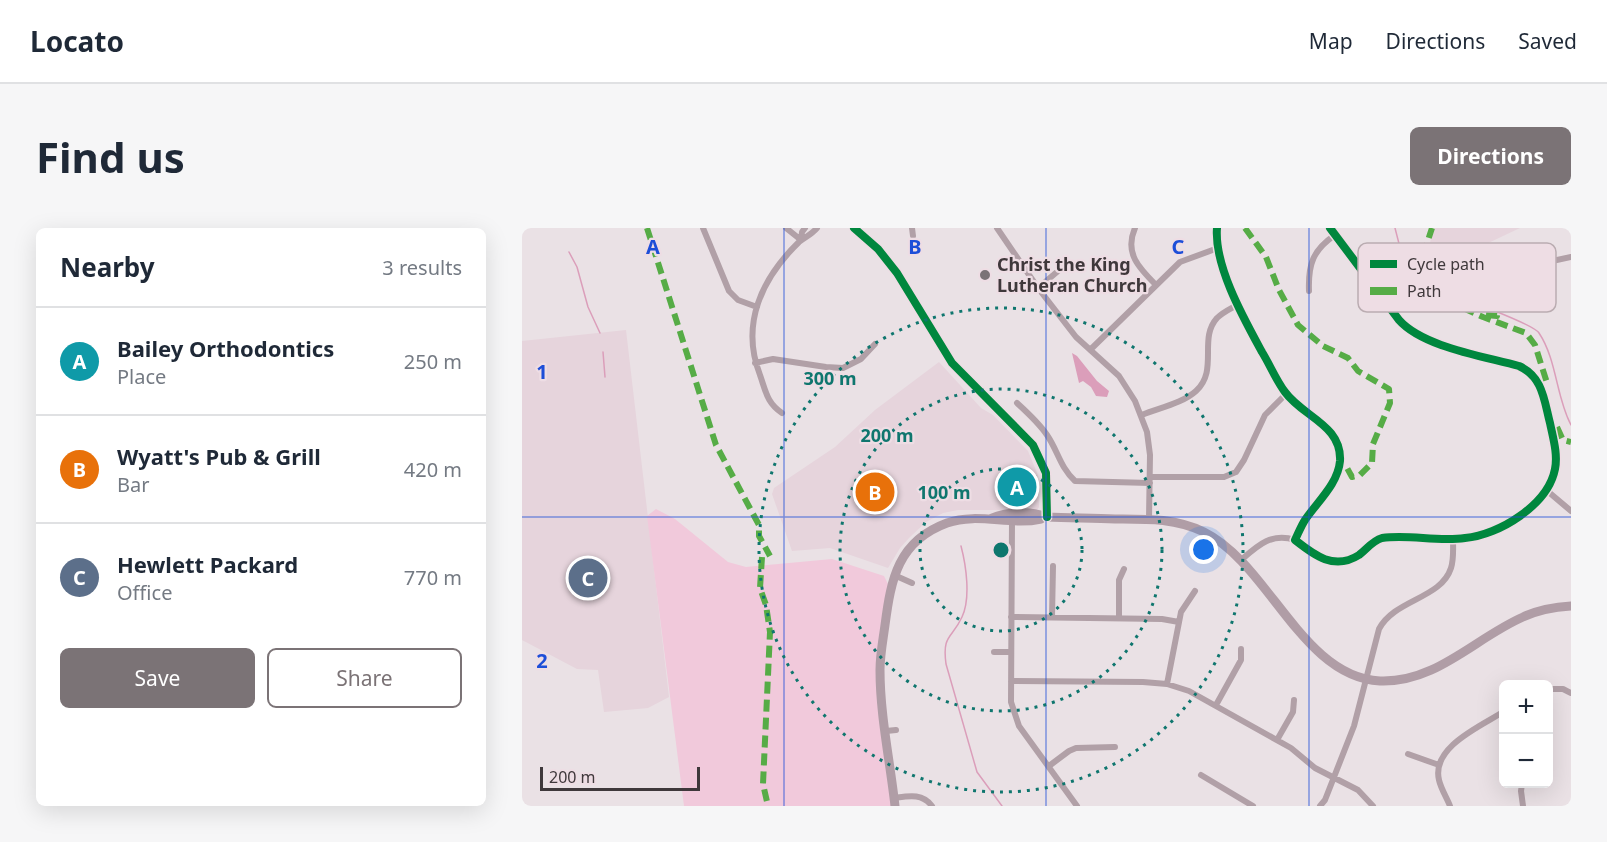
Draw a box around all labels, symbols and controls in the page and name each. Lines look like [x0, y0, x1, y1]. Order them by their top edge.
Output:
text: Locato [30, 22, 124, 60]
text: Map [1309, 27, 1353, 55]
text: Directions [1386, 27, 1485, 55]
text: Saved [1518, 27, 1577, 55]
button: Directions [1410, 127, 1571, 185]
text: Find us [36, 128, 185, 185]
text: A [646, 233, 660, 260]
text: B [908, 233, 922, 260]
text: C [1172, 233, 1185, 260]
legend [1358, 243, 1556, 312]
text: Nearby [60, 249, 155, 285]
place label: Christ the King Lutheran Church [997, 252, 1148, 297]
text: Cycle path [1407, 253, 1485, 275]
text: 3 results [382, 254, 462, 281]
marker: Christ the King Lutheran Church [978, 268, 992, 282]
text: Path [1407, 280, 1441, 302]
text: Bailey Orthodontics [117, 333, 334, 363]
text: A [73, 348, 86, 375]
text: 250 m [404, 348, 462, 375]
text: 1 [536, 358, 548, 385]
text: Place [117, 363, 166, 390]
text: 300 m [803, 366, 857, 390]
text: 200 m [860, 423, 914, 447]
text: Wyatt's Pub & Grill [117, 441, 321, 471]
text: B [73, 456, 86, 483]
text: 420 m [404, 456, 462, 483]
pin: A [998, 464, 1036, 510]
pin: B [856, 470, 894, 514]
text: Bar [117, 471, 149, 498]
text: 100 m [917, 480, 971, 504]
your location [1189, 535, 1218, 564]
centre of rings [991, 540, 1011, 560]
text: Hewlett Packard [117, 549, 298, 579]
pin: C [568, 556, 608, 600]
text: C [73, 564, 86, 591]
text: 770 m [404, 564, 462, 591]
text: Office [117, 579, 172, 606]
text: 2 [536, 647, 548, 674]
button: Save [60, 648, 255, 708]
button: Share [267, 648, 462, 708]
map controls [1499, 680, 1553, 788]
button: + [1499, 680, 1553, 734]
button: − [1499, 734, 1553, 788]
scale bar [540, 764, 700, 792]
text: 200 m [549, 766, 596, 788]

